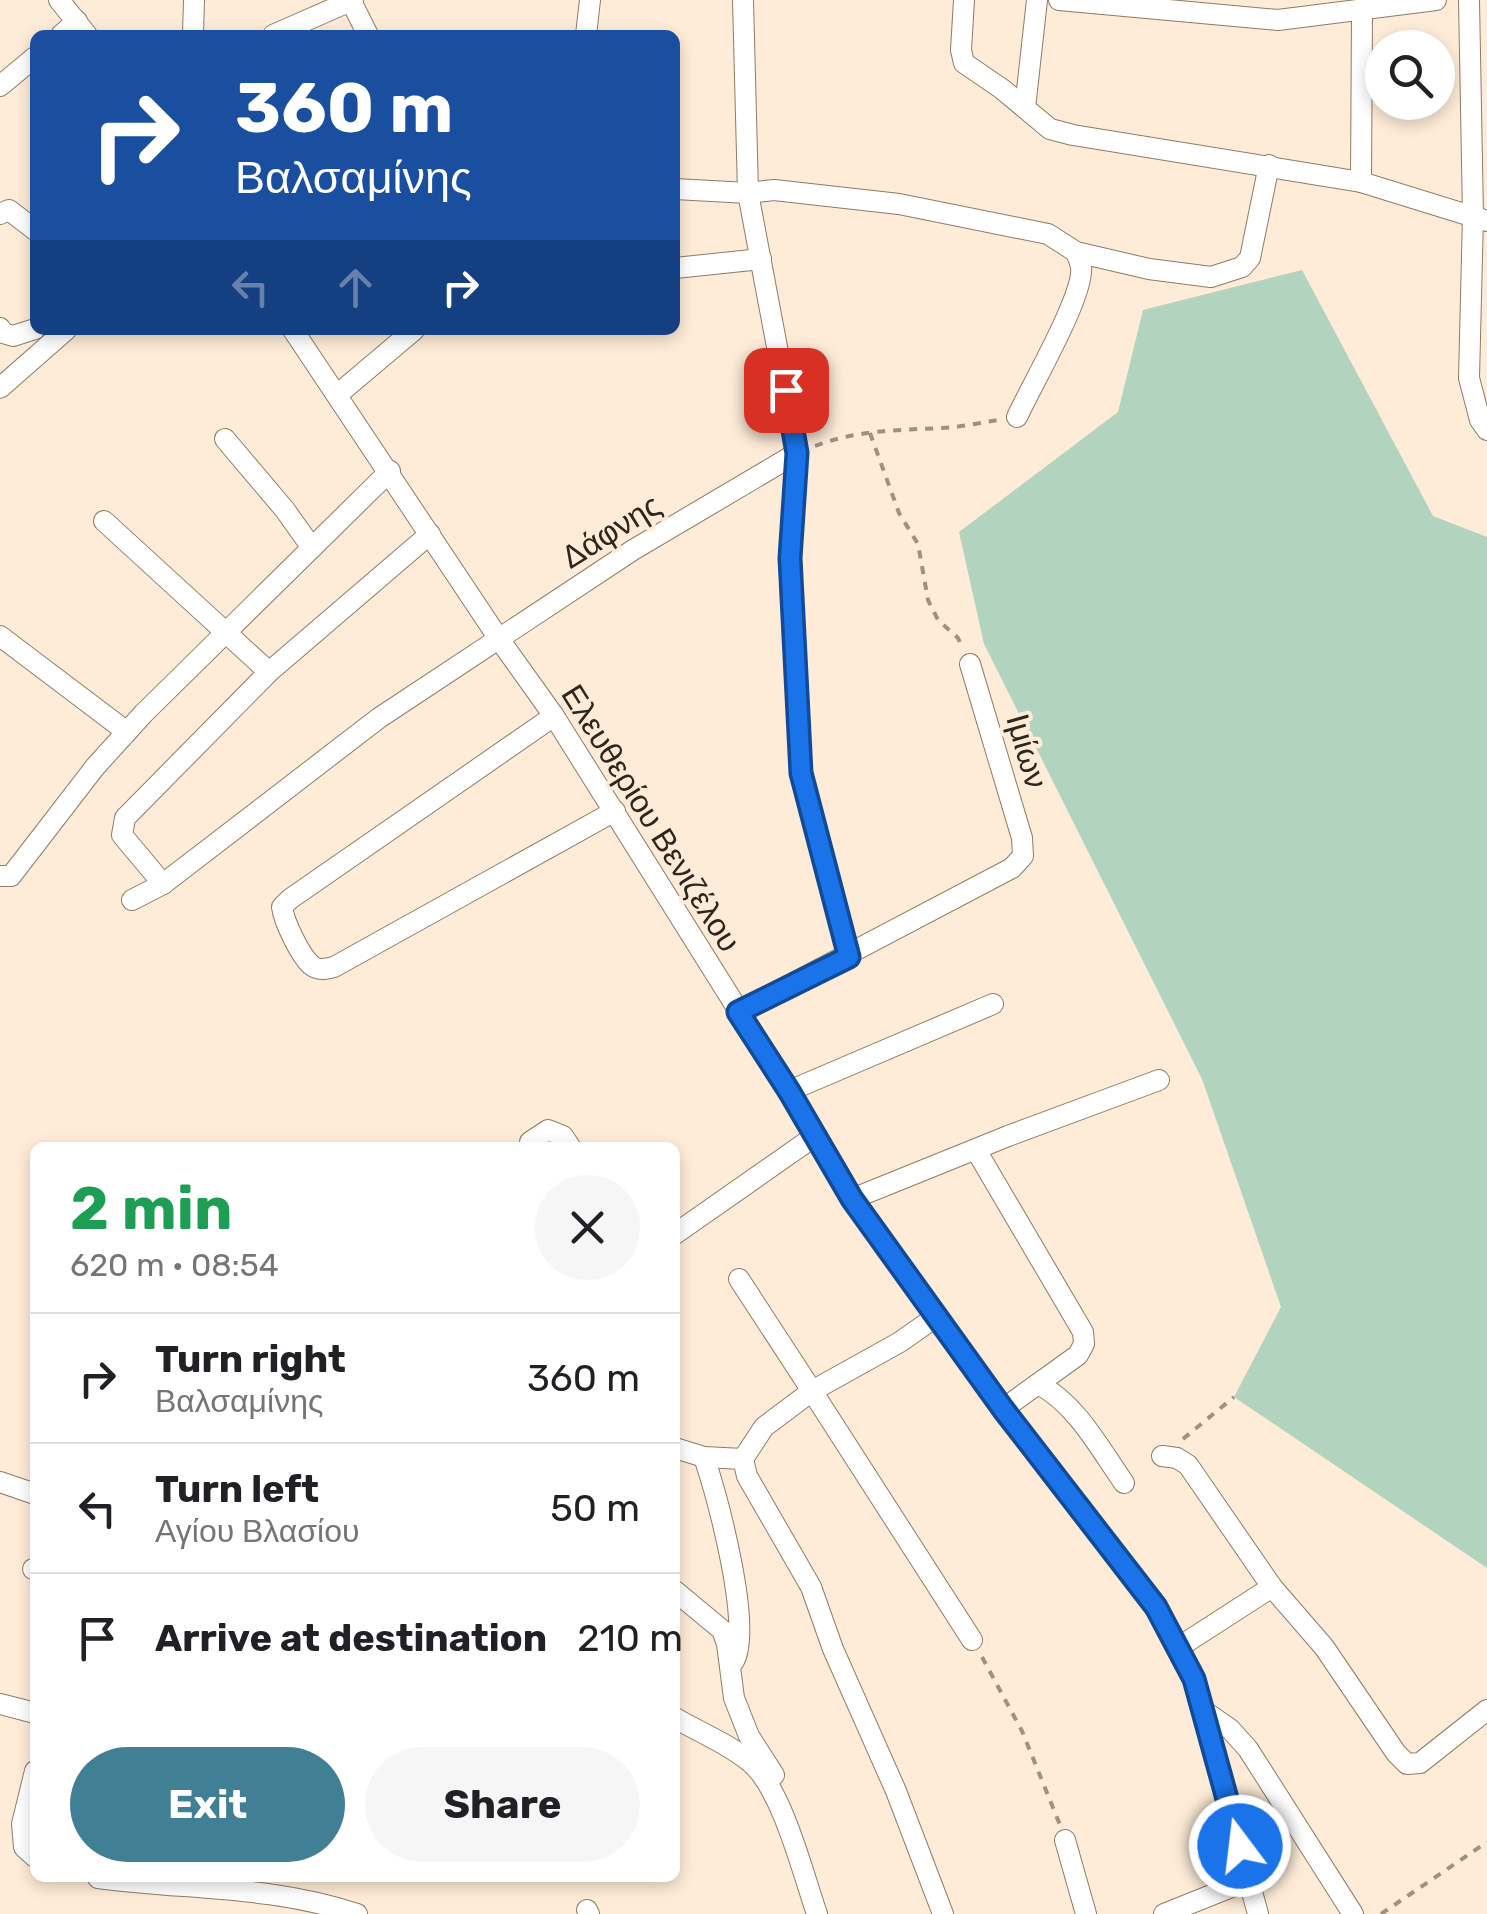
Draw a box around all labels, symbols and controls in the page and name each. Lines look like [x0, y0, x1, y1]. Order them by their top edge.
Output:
map controls [1365, 30, 1455, 120]
button: search [1365, 30, 1455, 120]
text: 360 m [235, 67, 453, 150]
icon: right [70, 70, 200, 200]
text: Βαλσαμίνης [235, 151, 472, 204]
icon: left [223, 260, 278, 315]
icon: ahead [328, 260, 383, 315]
icon: right [433, 260, 488, 315]
pin [744, 348, 829, 433]
icon: arrive [759, 363, 814, 418]
street label: Δάφνης [554, 486, 668, 576]
street label: Ελευθερίου Βενιζέλου [553, 678, 749, 958]
street label: Ιμίων [998, 710, 1056, 792]
text: 2 min [70, 1173, 232, 1244]
button: close [535, 1175, 640, 1280]
text: 620 m · 08:54 [70, 1246, 279, 1284]
text: Turn right [155, 1336, 346, 1382]
icon: right [70, 1351, 125, 1406]
text: 360 m [527, 1355, 640, 1401]
text: Βαλσαμίνης [155, 1382, 323, 1420]
text: Turn left [155, 1466, 319, 1512]
icon: left [70, 1481, 125, 1536]
text: 50 m [550, 1485, 640, 1531]
text: Αγίου Βλασίου [155, 1512, 360, 1550]
icon: arrive [70, 1611, 125, 1666]
text: Arrive at destination [155, 1615, 547, 1661]
text: 210 m [577, 1615, 683, 1661]
button: Exit [70, 1747, 345, 1862]
button: Share [365, 1747, 640, 1862]
position arrow [1188, 1794, 1292, 1898]

